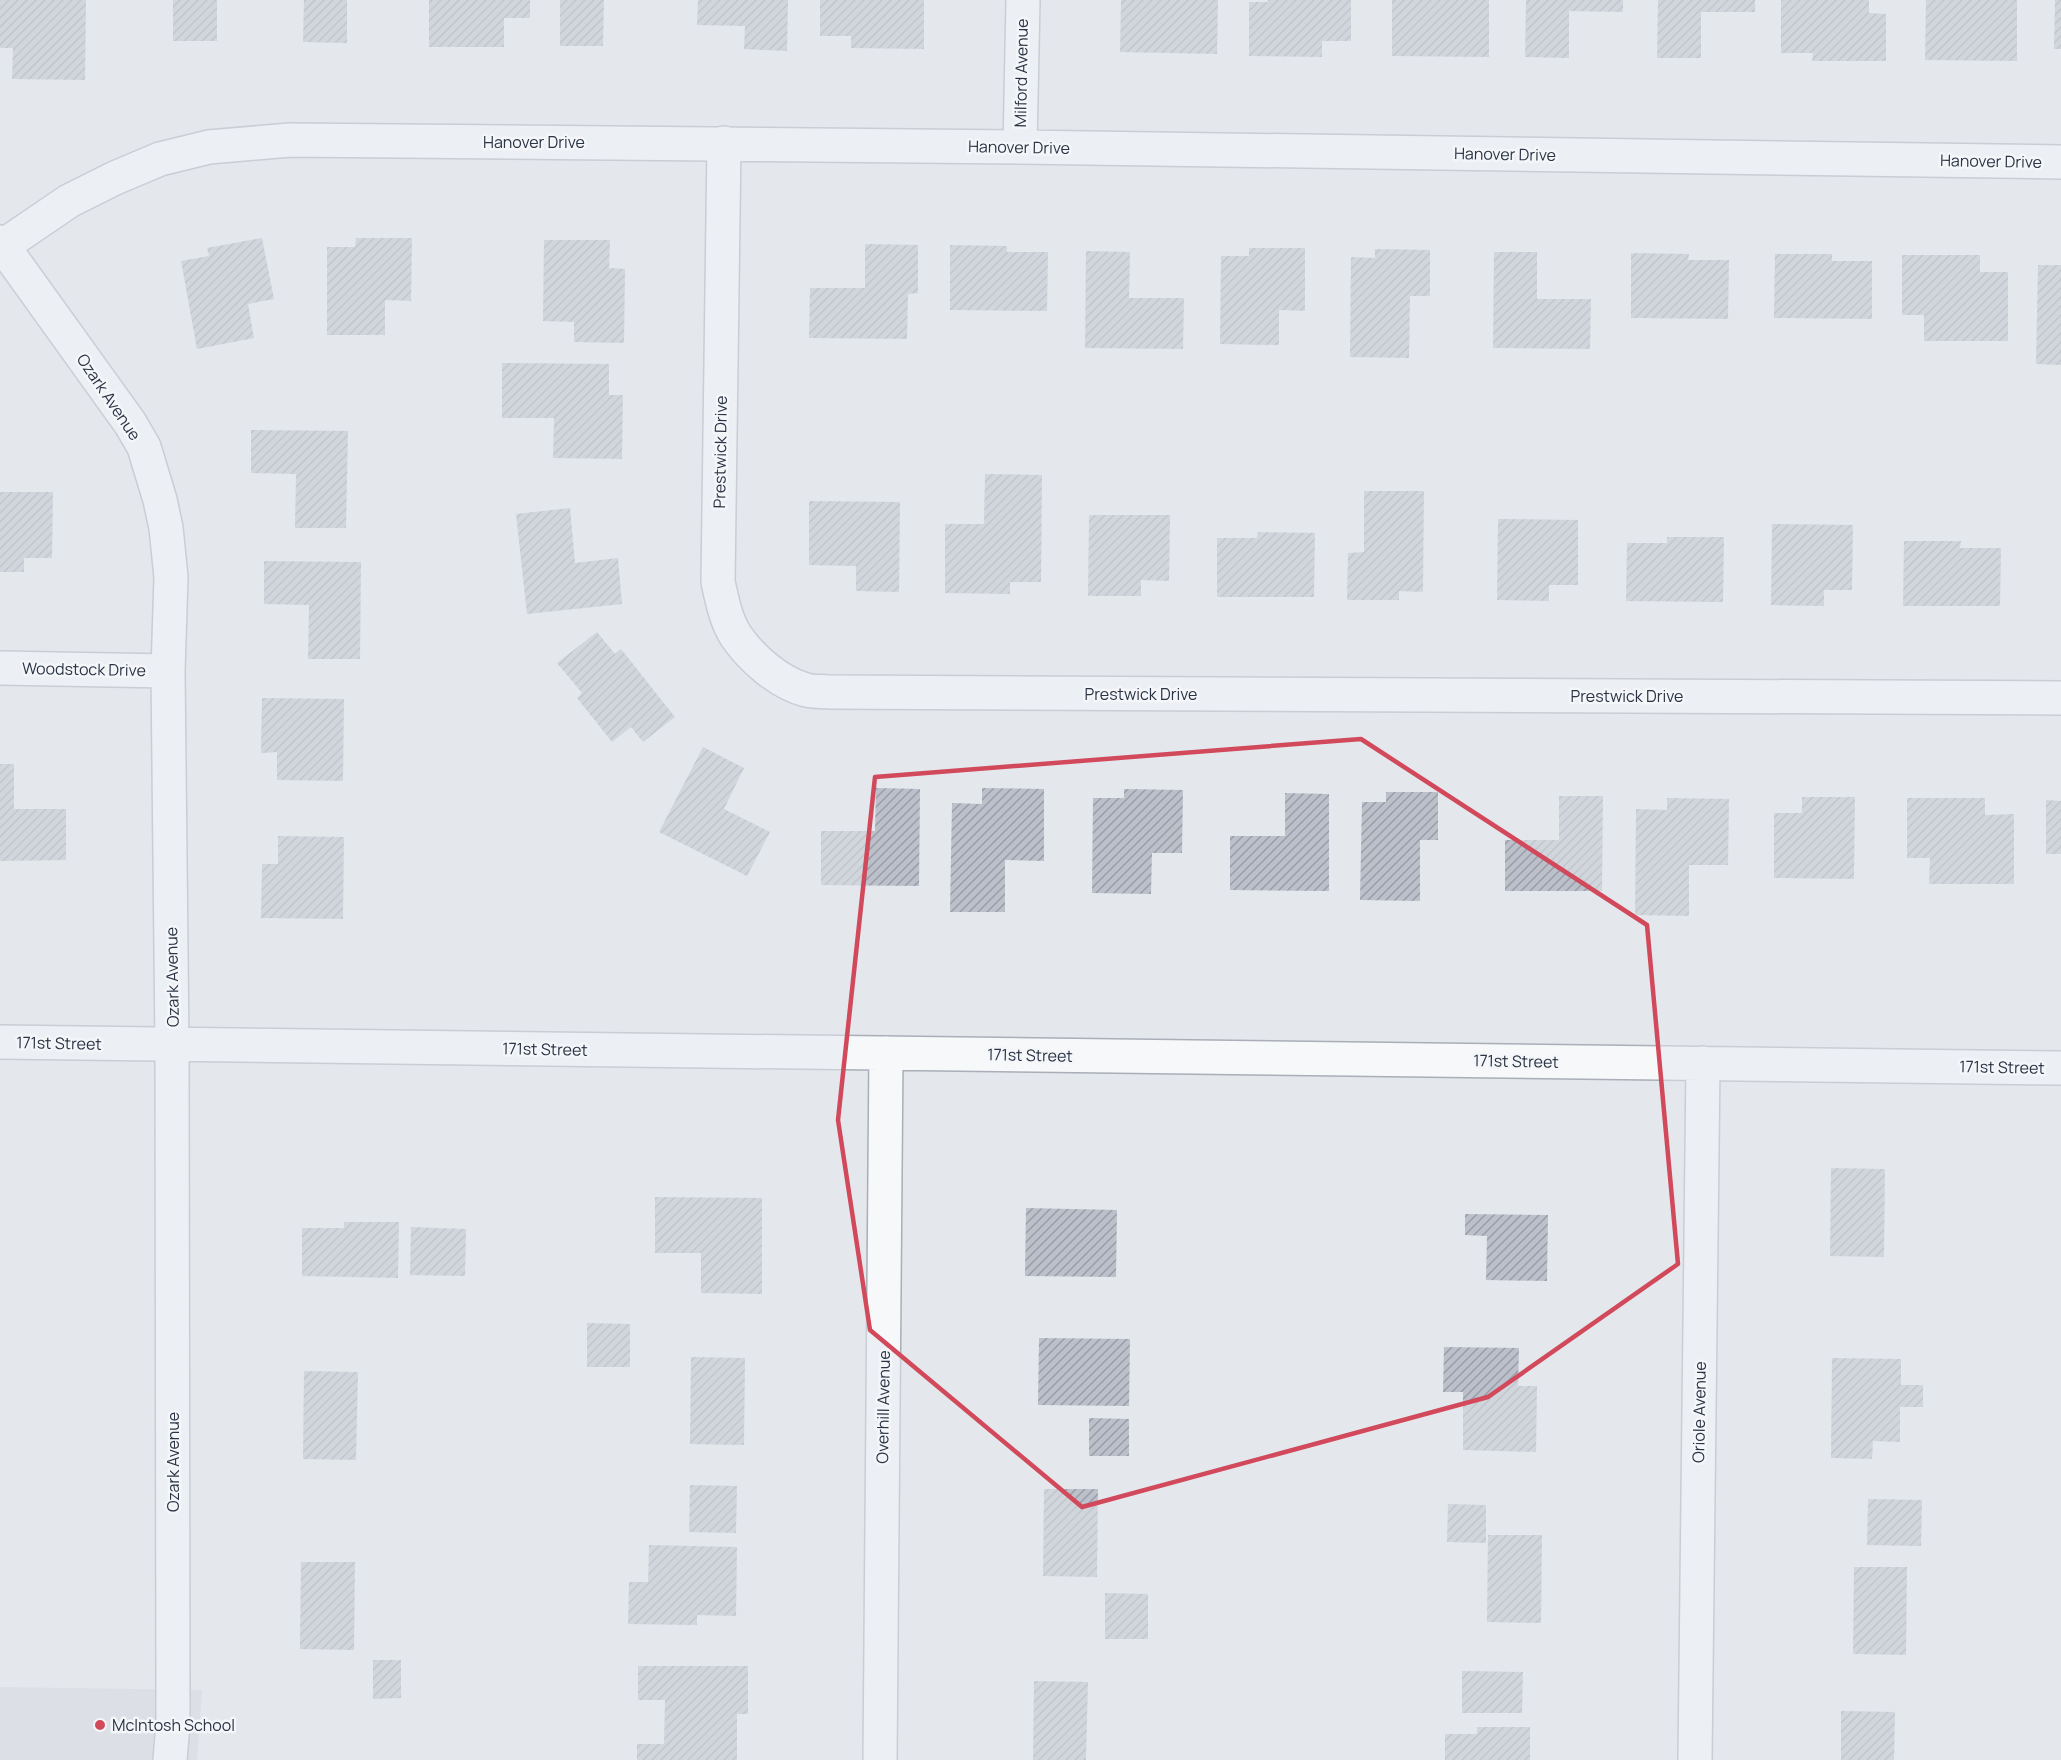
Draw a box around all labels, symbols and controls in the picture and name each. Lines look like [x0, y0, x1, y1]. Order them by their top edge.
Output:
street label: Milford Avenue [1009, 18, 1033, 128]
street label: Hanover Drive [483, 131, 585, 153]
street label: Hanover Drive [968, 135, 1070, 159]
street label: Hanover Drive [1454, 142, 1556, 166]
street label: Hanover Drive [1940, 149, 2042, 173]
street label: Ozark Avenue [72, 349, 146, 445]
street label: Prestwick Drive [708, 395, 732, 509]
street label: Woodstock Drive [22, 657, 146, 681]
street label: Prestwick Drive [1085, 683, 1197, 705]
street label: Prestwick Drive [1571, 685, 1683, 707]
street label: Ozark Avenue [160, 927, 184, 1027]
street label: 171st Street [16, 1031, 102, 1055]
street label: 171st Street [502, 1037, 588, 1061]
street label: 171st Street [987, 1043, 1073, 1067]
street label: 171st Street [1473, 1049, 1559, 1073]
street label: 171st Street [1959, 1055, 2045, 1079]
street label: Overhill Avenue [871, 1350, 895, 1464]
street label: Oriole Avenue [1687, 1361, 1711, 1463]
street label: Ozark Avenue [162, 1412, 184, 1512]
place label: McIntosh School [112, 1714, 235, 1736]
marker: McIntosh School [93, 1718, 107, 1732]

